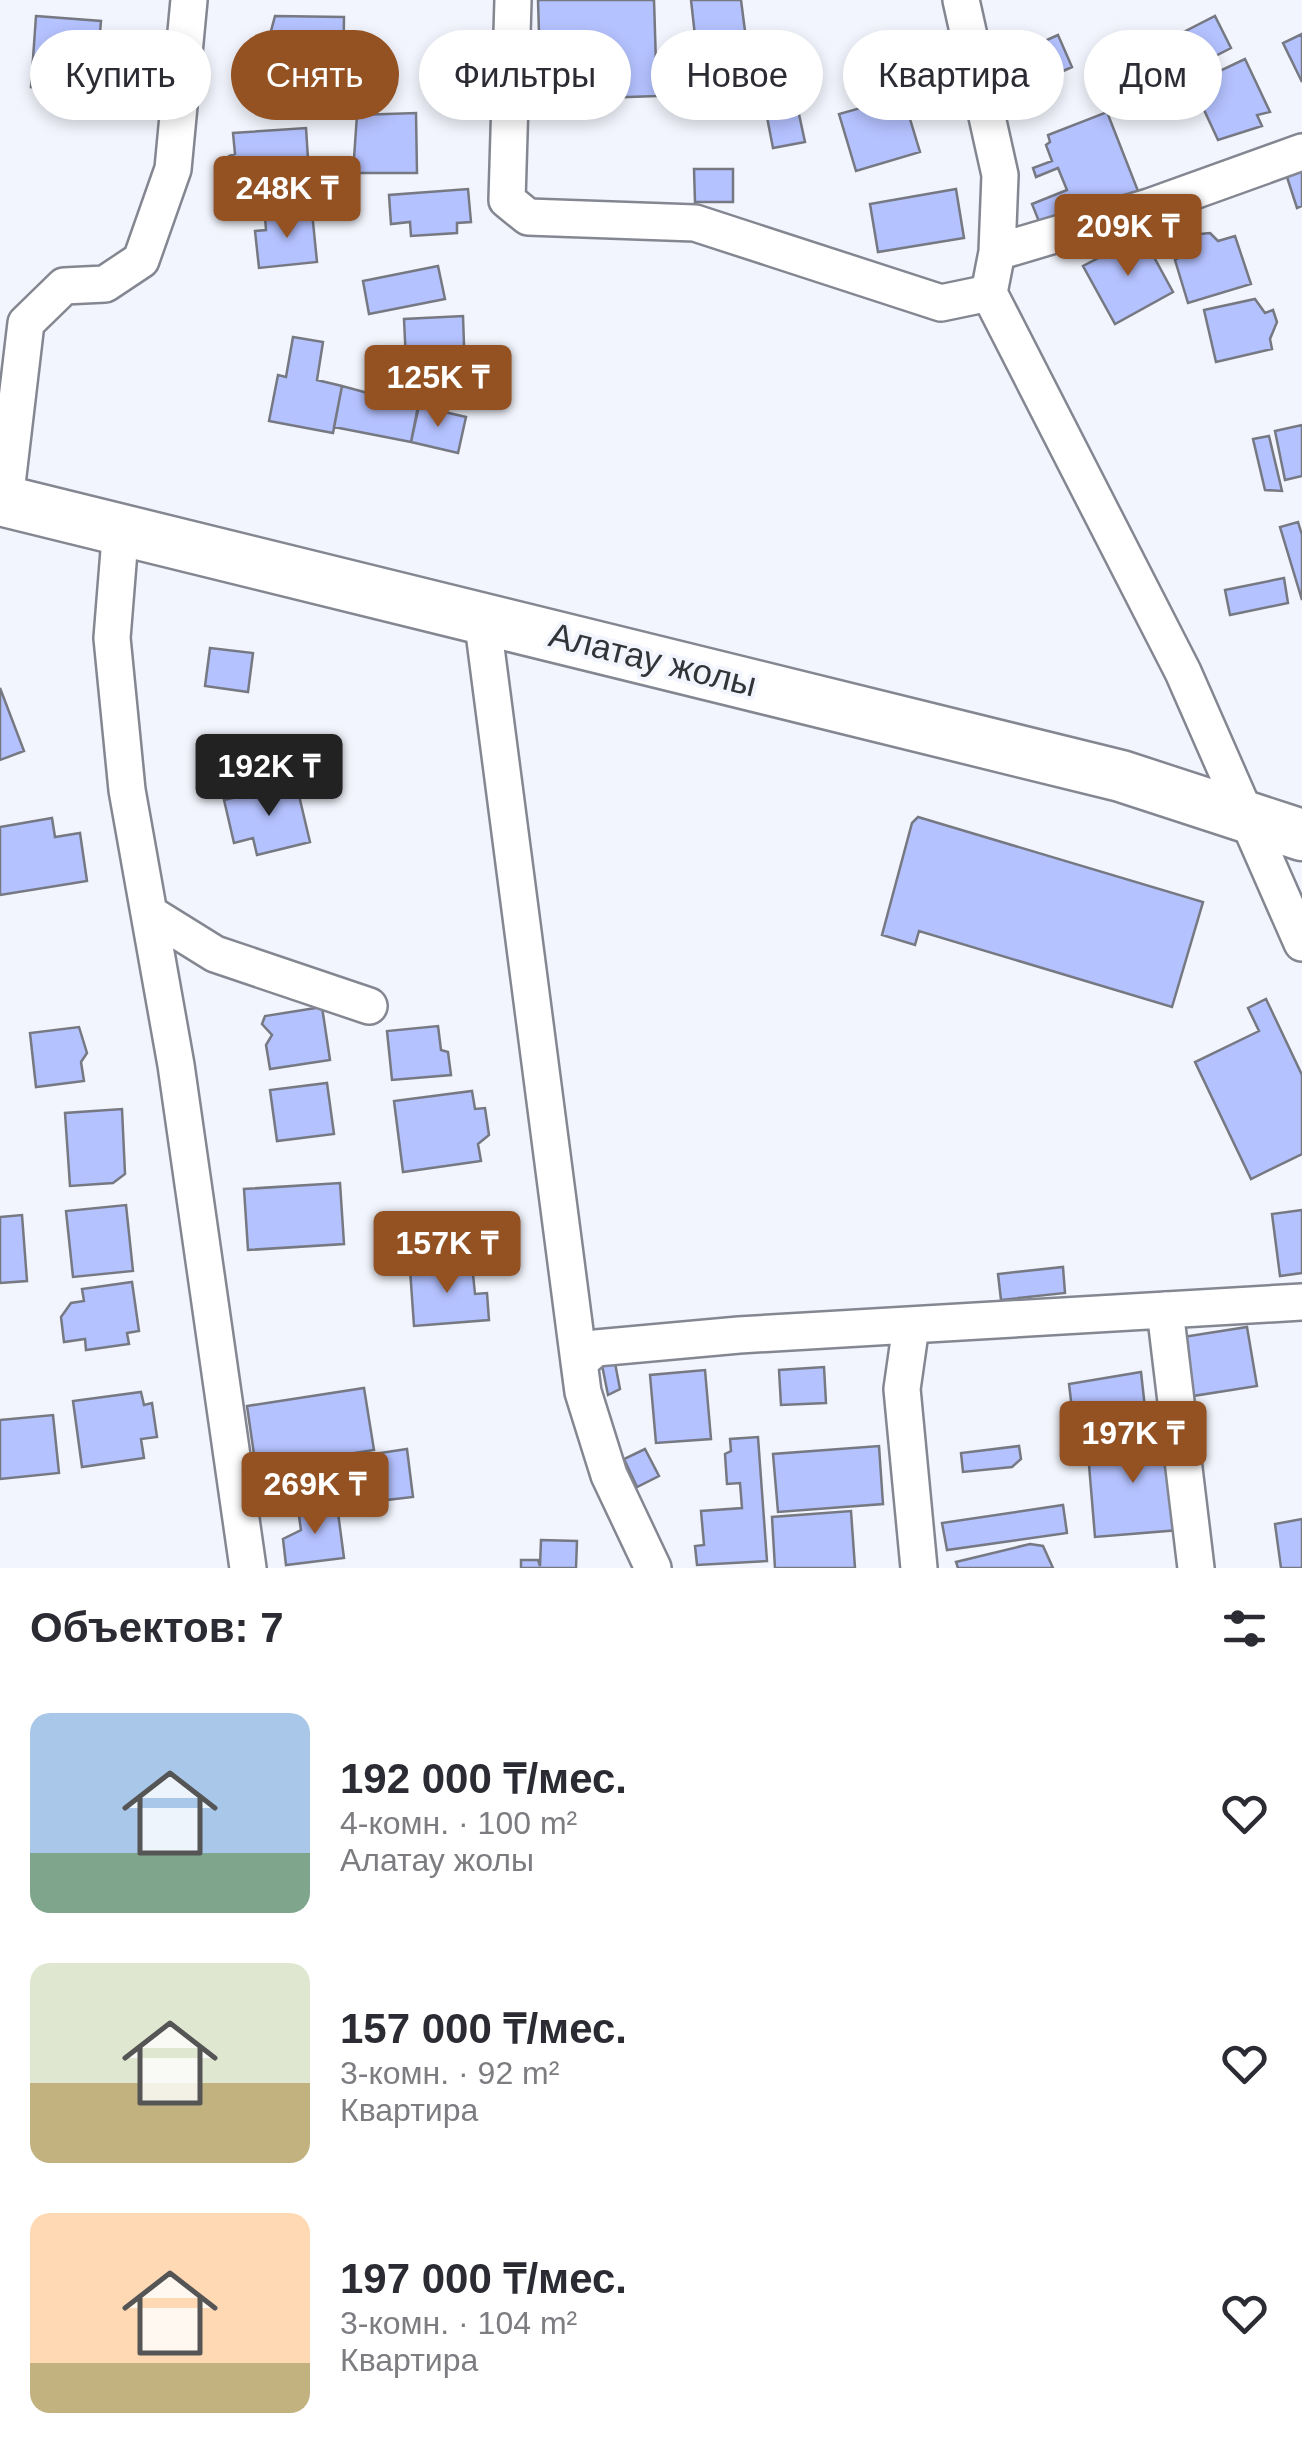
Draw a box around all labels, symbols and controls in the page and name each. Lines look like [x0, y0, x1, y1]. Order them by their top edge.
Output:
chip: Купить [30, 30, 211, 120]
chip: Снять [231, 30, 399, 120]
chip: Фильтры [419, 30, 631, 120]
chip: Новое [651, 30, 823, 120]
chip: Квартира [843, 30, 1064, 120]
chip: Дом [1084, 30, 1222, 120]
pin: 248K ₸ [206, 156, 368, 241]
text: 248K ₸ [236, 170, 338, 206]
pin: 209K ₸ [1047, 194, 1209, 279]
text: 209K ₸ [1077, 208, 1179, 244]
pin: 125K ₸ [357, 345, 519, 430]
text: 125K ₸ [387, 359, 489, 395]
street label: Алатау жолы [545, 614, 761, 704]
pin: 192K ₸ [188, 734, 350, 819]
text: 192K ₸ [218, 748, 320, 784]
pin: 157K ₸ [366, 1211, 528, 1296]
text: 157K ₸ [396, 1225, 498, 1261]
pin: 197K ₸ [1052, 1401, 1214, 1486]
text: 197K ₸ [1082, 1415, 1184, 1451]
pin: 269K ₸ [234, 1452, 396, 1537]
text: 269K ₸ [264, 1466, 366, 1502]
icon: filters [1217, 1601, 1272, 1656]
text: Объектов: 7 [30, 1604, 284, 1651]
icon: home [110, 1753, 230, 1873]
text: 192 000 ₸/мес. [340, 1755, 627, 1802]
icon: heart [1217, 1786, 1272, 1841]
text: 4-комн. · 100 m² [340, 1805, 577, 1841]
text: Алатау жолы [340, 1842, 534, 1878]
icon: home [110, 2003, 230, 2123]
text: 157 000 ₸/мес. [340, 2005, 627, 2052]
icon: heart [1217, 2036, 1272, 2091]
text: 3-комн. · 92 m² [340, 2055, 559, 2091]
text: Квартира [340, 2092, 478, 2128]
icon: home [110, 2253, 230, 2373]
text: 197 000 ₸/мес. [340, 2255, 627, 2302]
icon: heart [1217, 2286, 1272, 2341]
text: 3-комн. · 104 m² [340, 2305, 577, 2341]
text: Квартира [340, 2342, 478, 2378]

